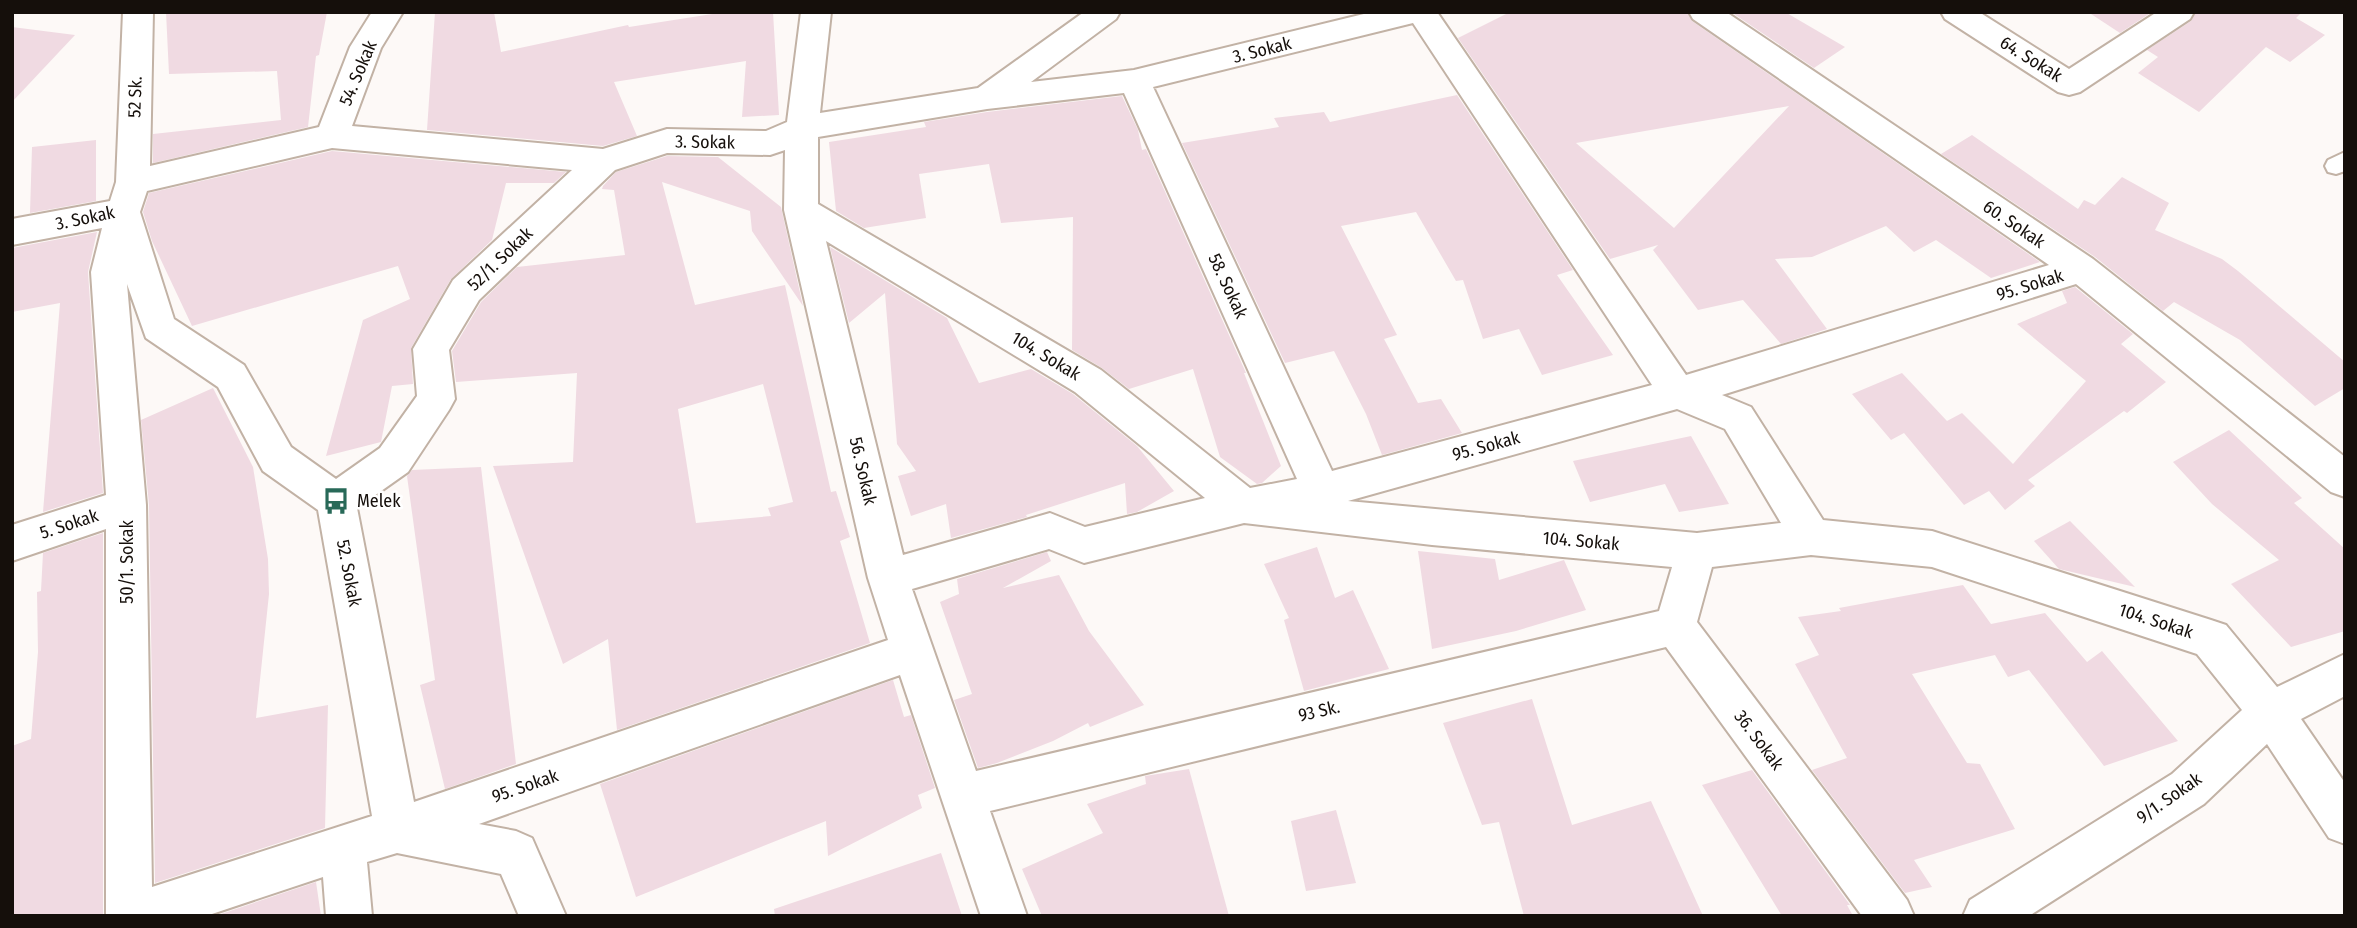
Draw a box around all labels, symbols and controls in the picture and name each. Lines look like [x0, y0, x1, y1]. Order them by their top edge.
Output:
street label: 64. Sokak [1996, 31, 2067, 87]
street label: 3. Sokak [1230, 32, 1294, 68]
street label: 54. Sokak [334, 37, 382, 109]
street label: 52 Sk. [123, 76, 147, 118]
street label: 3. Sokak [675, 130, 736, 154]
street label: 60. Sokak [1979, 195, 2050, 253]
street label: 3. Sokak [53, 201, 117, 235]
street label: 52/1. Sokak [463, 222, 538, 295]
street label: 58. Sokak [1203, 250, 1253, 322]
street label: 95. Sokak [1994, 264, 2067, 306]
street label: 104. Sokak [1007, 327, 1085, 386]
street label: 95. Sokak [1450, 426, 1523, 466]
street label: 56. Sokak [845, 435, 882, 508]
bus stop icon: Melek [321, 486, 351, 516]
place label: Melek [357, 490, 401, 512]
street label: 5. Sokak [37, 504, 102, 544]
street label: 50/1. Sokak [116, 520, 138, 604]
street label: 104. Sokak [1542, 527, 1621, 555]
street label: 52. Sokak [332, 538, 366, 609]
street label: 104. Sokak [2116, 599, 2197, 644]
street label: 93 Sk. [1296, 696, 1342, 726]
street label: 36. Sokak [1730, 706, 1789, 775]
street label: 95. Sokak [489, 764, 562, 808]
street label: 9/1. Sokak [2132, 767, 2206, 828]

